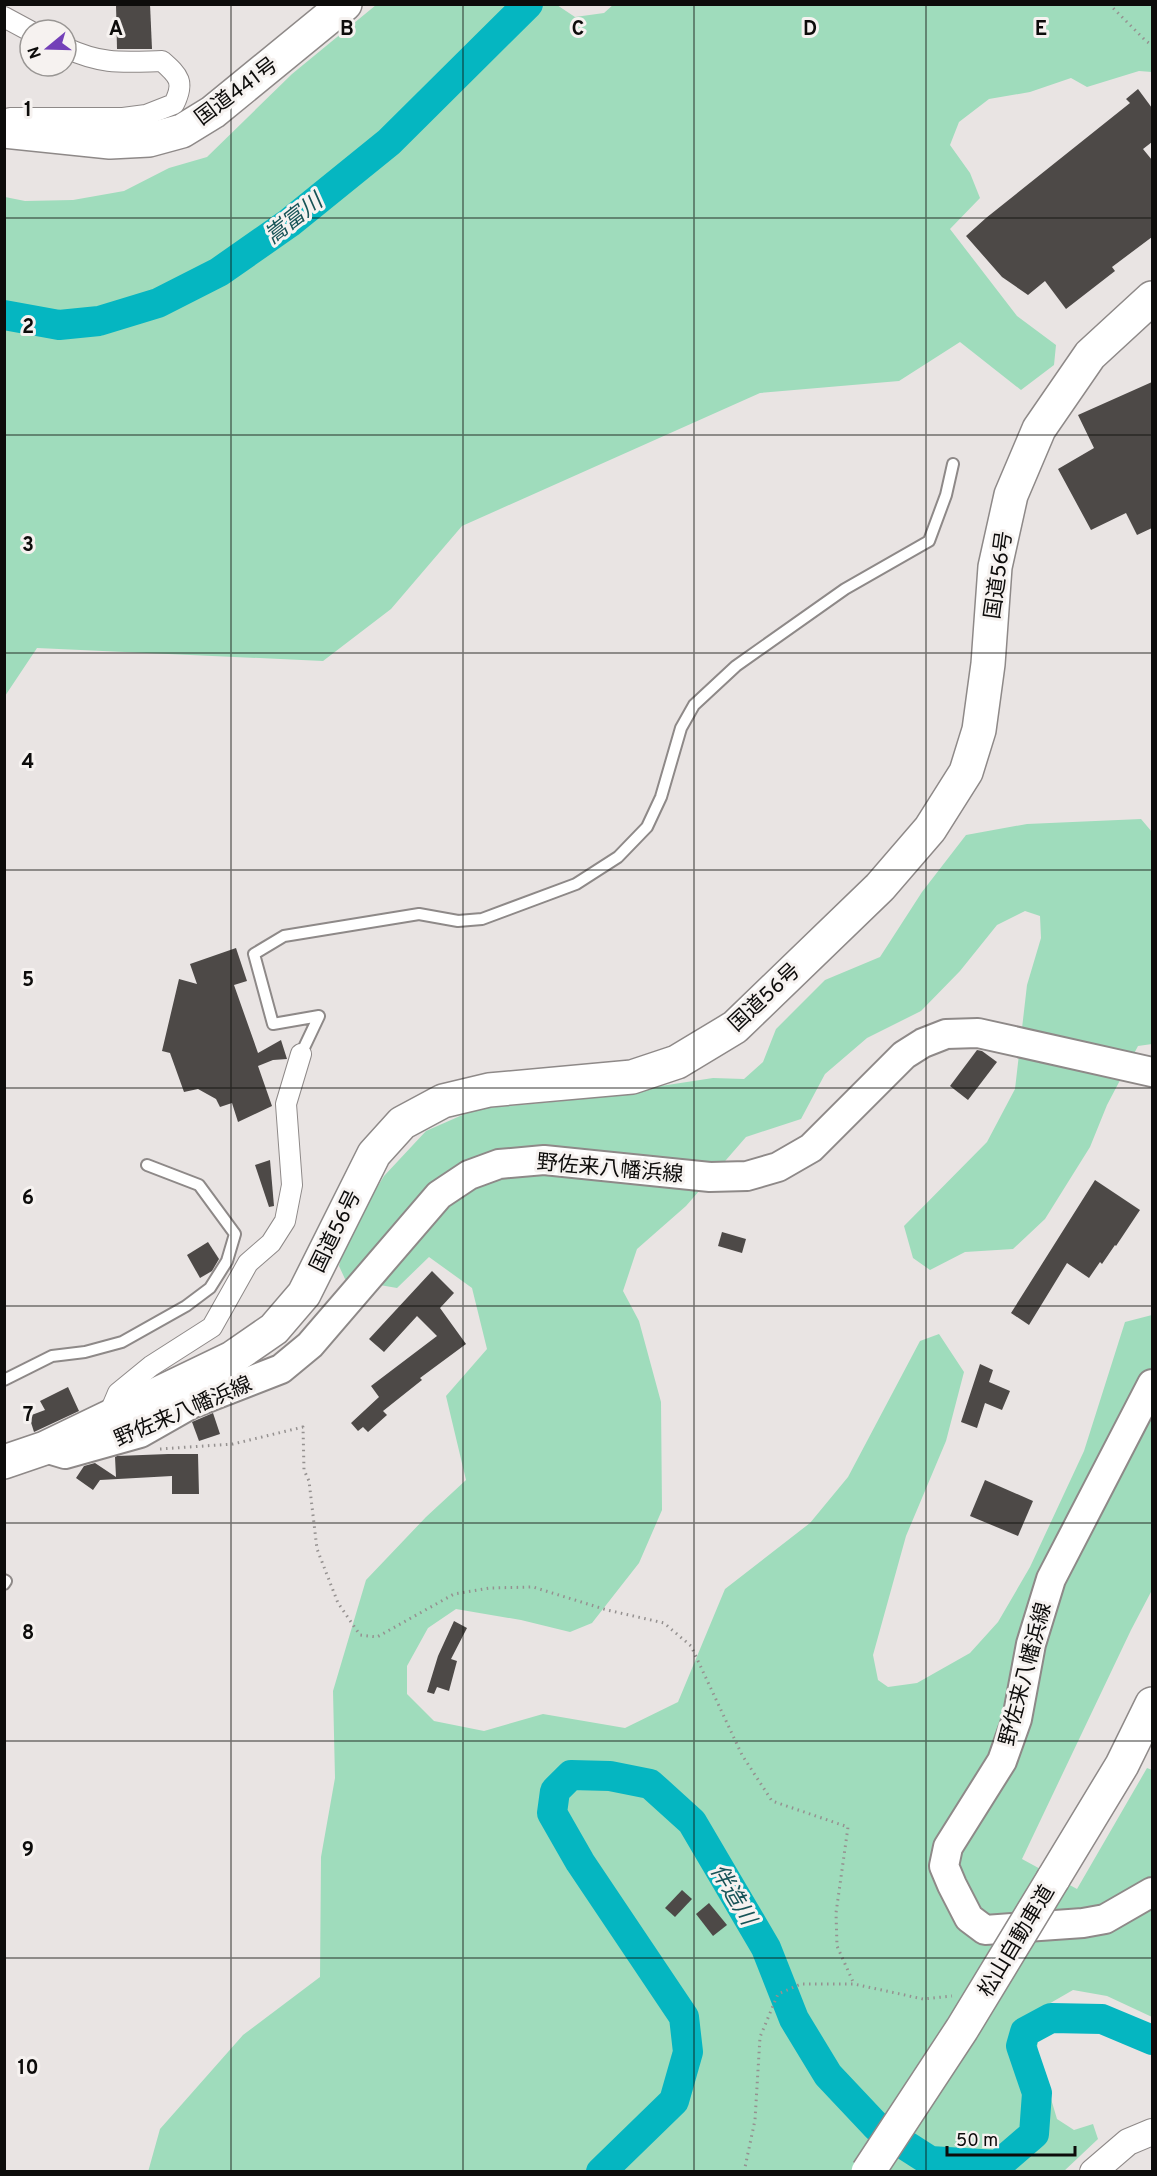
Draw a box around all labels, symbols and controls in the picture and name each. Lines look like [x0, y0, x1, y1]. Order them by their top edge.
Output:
text: A [109, 17, 123, 43]
text: B [340, 17, 354, 43]
text: C [572, 17, 584, 43]
text: D [803, 17, 817, 43]
text: E [1035, 17, 1047, 43]
north arrow [18, 18, 78, 78]
text: N [24, 44, 47, 61]
street label: 国道441号 [190, 52, 284, 132]
text: 1 [24, 98, 32, 124]
water label: 嵩富川 [260, 188, 330, 251]
text: 2 [22, 315, 34, 341]
street label: 国道56号 [980, 529, 1019, 621]
text: 3 [22, 533, 34, 559]
text: 4 [22, 750, 34, 776]
street label: 国道56号 [723, 958, 807, 1038]
text: 5 [22, 968, 34, 994]
street label: 野佐来八幡浜線 [535, 1150, 684, 1189]
text: 6 [22, 1186, 34, 1212]
street label: 国道56号 [305, 1186, 368, 1277]
street label: 野佐来八幡浜線 [111, 1371, 257, 1454]
text: 7 [23, 1403, 33, 1429]
street label: 野佐来八幡浜線 [994, 1600, 1059, 1749]
text: 8 [22, 1621, 34, 1647]
text: 9 [22, 1838, 34, 1864]
water label: 伴造川 [703, 1860, 761, 1932]
street label: 松山自動車道 [973, 1881, 1061, 2003]
text: 10 [17, 2056, 39, 2082]
scale bar [947, 2119, 1074, 2157]
text: 50 m [956, 2130, 998, 2153]

